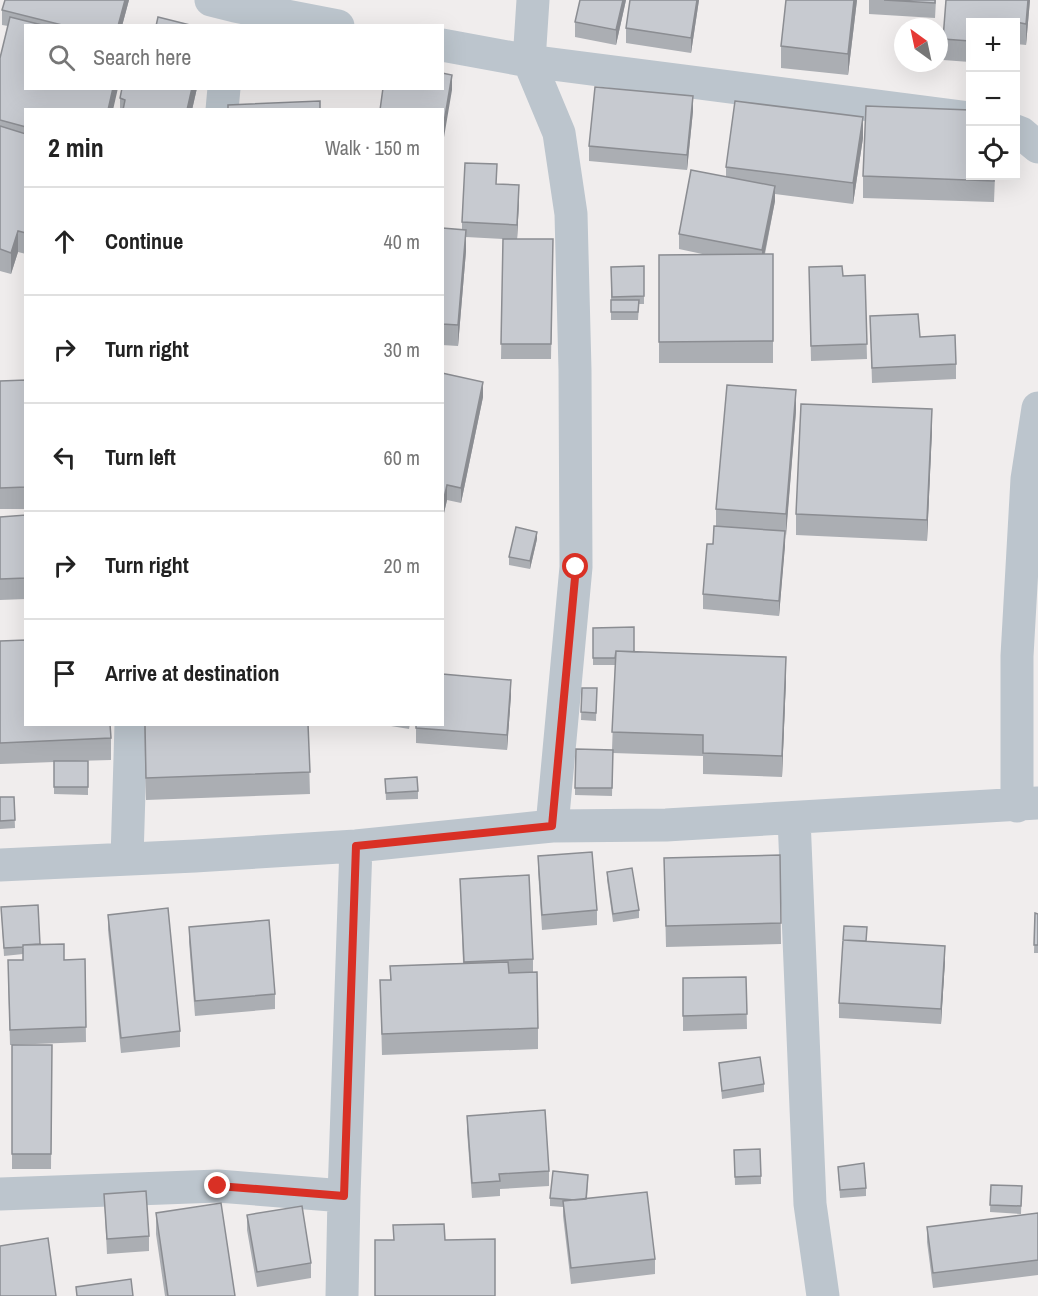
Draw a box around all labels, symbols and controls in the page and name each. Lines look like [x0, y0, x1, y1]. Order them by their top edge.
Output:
north arrow [894, 18, 948, 72]
map controls [966, 18, 1020, 180]
button: + [966, 18, 1020, 72]
search box [24, 24, 444, 90]
icon: search [45, 41, 78, 74]
text: Search here [93, 42, 191, 72]
button: − [966, 72, 1020, 126]
button: locate [966, 126, 1020, 180]
text: 2 min [48, 130, 104, 165]
text: Walk · 150 m [325, 134, 420, 161]
icon: ahead [48, 225, 81, 258]
text: Continue [105, 226, 183, 256]
text: 40 m [384, 228, 420, 255]
icon: right [48, 333, 81, 366]
text: Turn right [105, 334, 189, 364]
text: 30 m [384, 336, 420, 363]
icon: left [48, 441, 81, 474]
text: Turn left [105, 442, 176, 472]
text: 60 m [384, 444, 420, 471]
icon: right [48, 549, 81, 582]
text: Turn right [105, 550, 189, 580]
text: 20 m [384, 552, 420, 579]
route start [562, 553, 588, 579]
icon: arrive [48, 657, 81, 690]
text: Arrive at destination [105, 658, 279, 688]
route end [204, 1172, 230, 1198]

